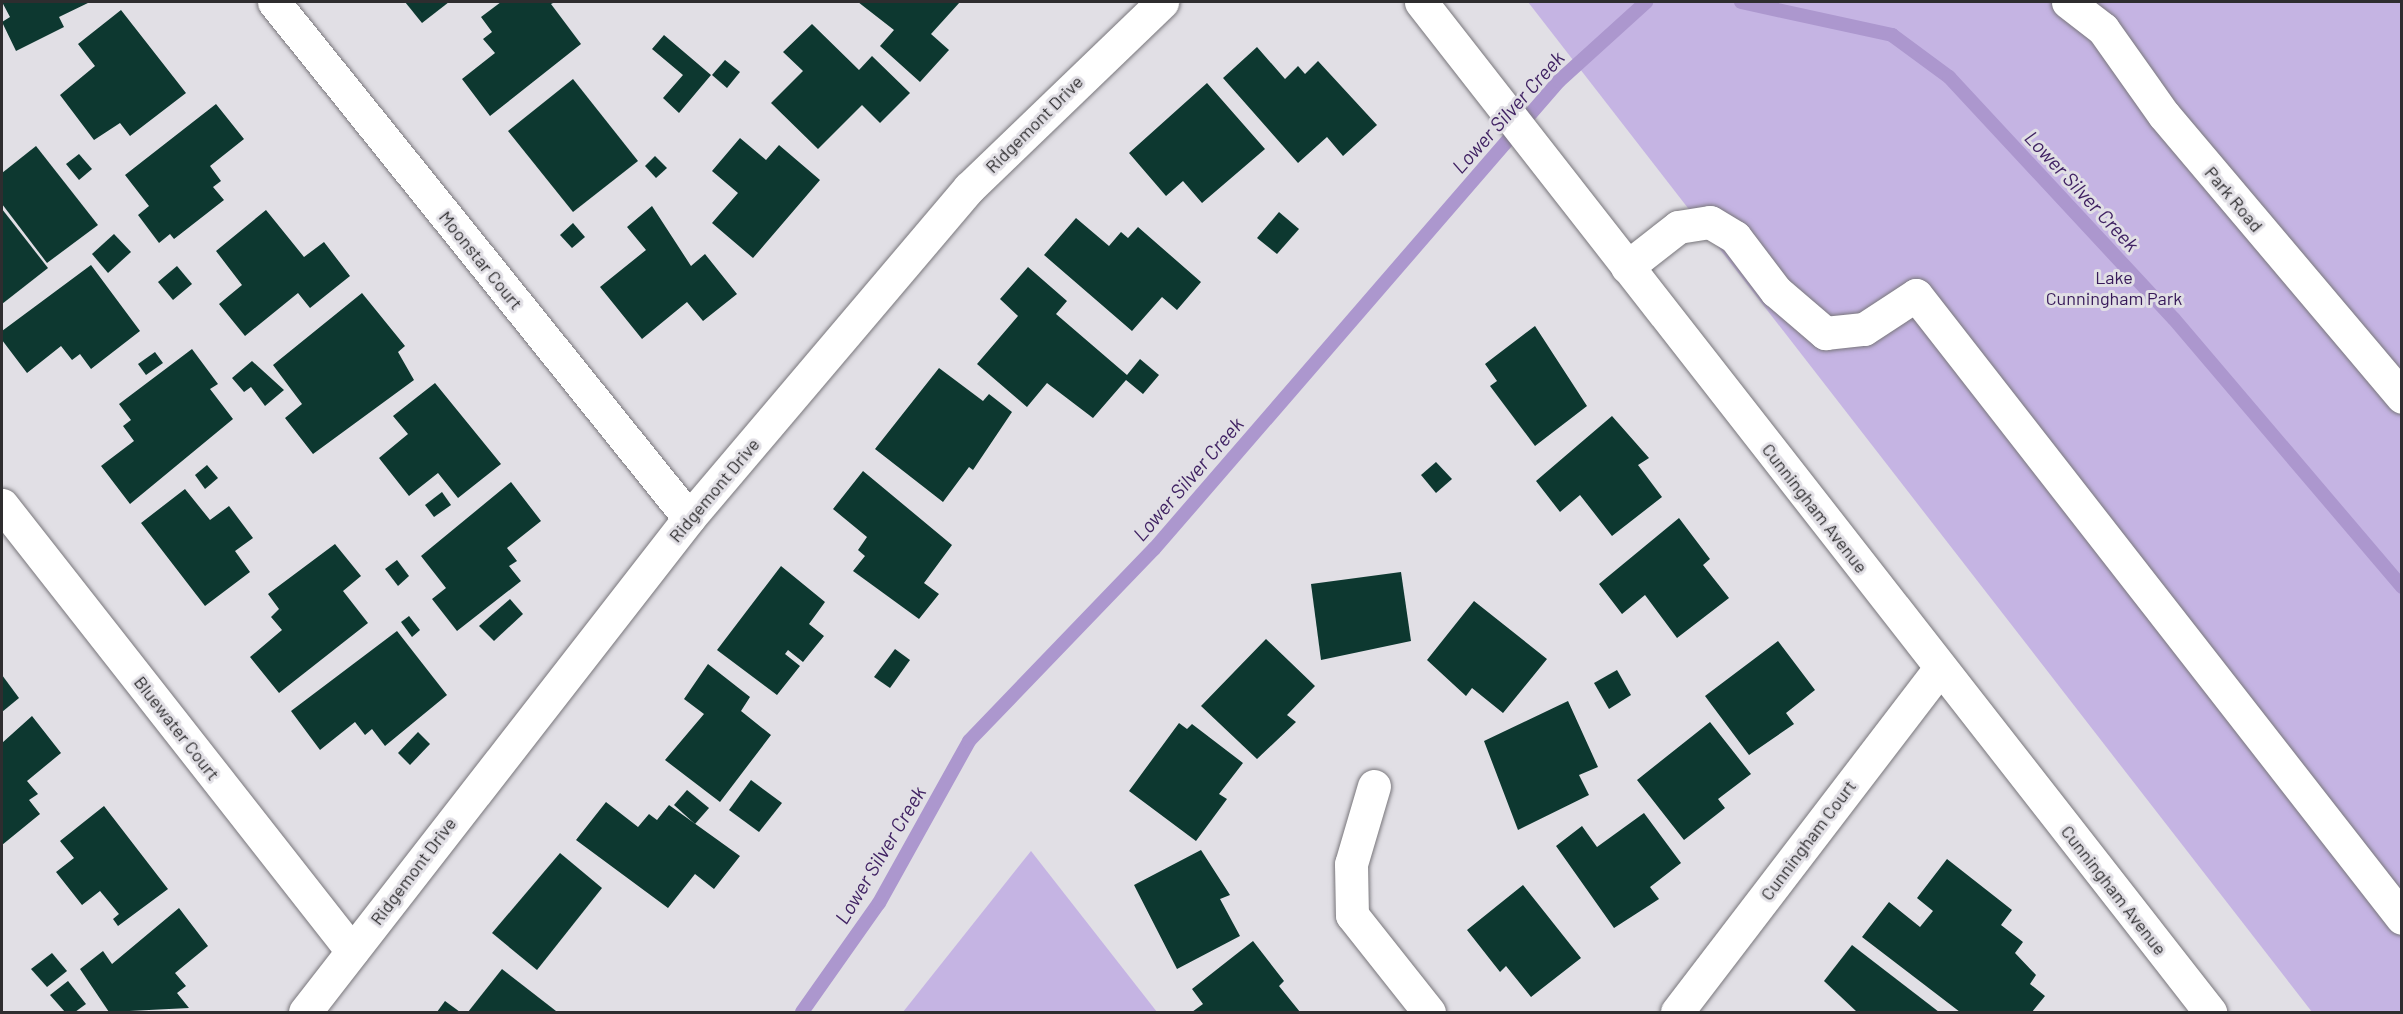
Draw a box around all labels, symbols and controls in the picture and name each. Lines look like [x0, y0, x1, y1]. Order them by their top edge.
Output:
water label: Lower Silver Creek [1447, 46, 1569, 178]
street label: Ridgemont Drive [981, 71, 1087, 177]
water label: Lower Silver Creek [2020, 126, 2144, 256]
street label: Park Road [2200, 162, 2268, 236]
street label: Moonstar Court [435, 206, 527, 314]
park label: Lake Cunningham Park [2046, 267, 2182, 310]
water label: Lower Silver Creek [1128, 412, 1248, 546]
street label: Ridgemont Drive [664, 434, 764, 546]
street label: Cunningham Avenue [1758, 439, 1872, 577]
street label: Bluewater Court [130, 672, 224, 784]
street label: Cunningham Court [1756, 776, 1860, 904]
water label: Lower Silver Creek [829, 782, 931, 928]
street label: Ridgemont Drive [366, 813, 460, 929]
street label: Cunningham Avenue [2057, 821, 2171, 959]

